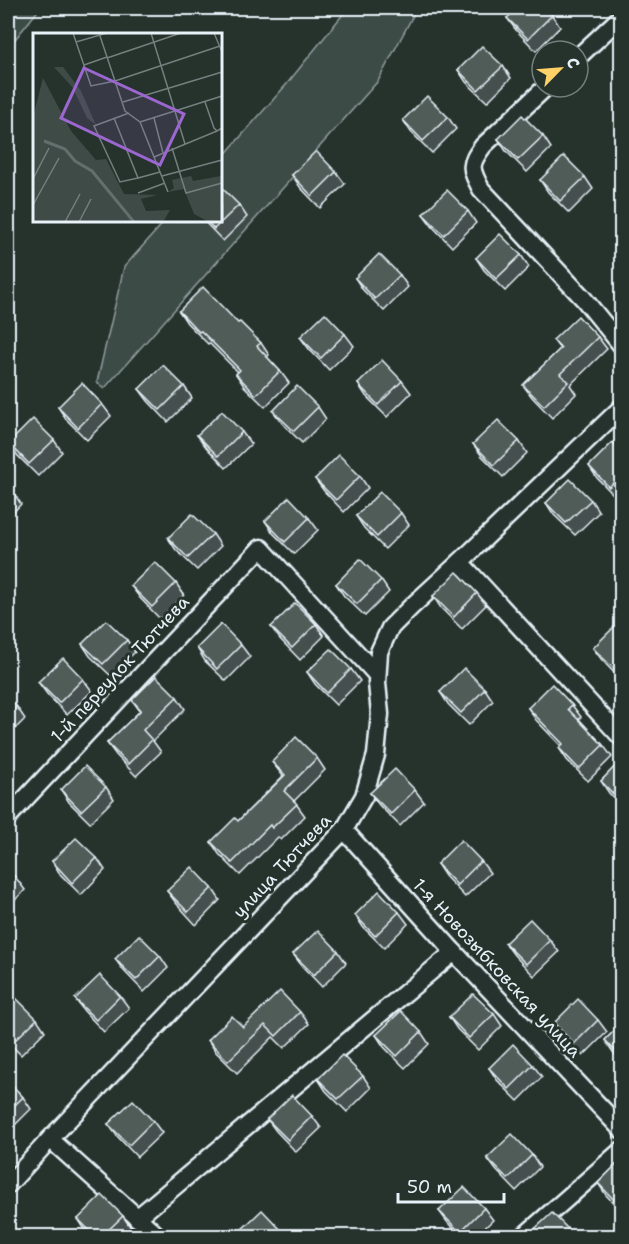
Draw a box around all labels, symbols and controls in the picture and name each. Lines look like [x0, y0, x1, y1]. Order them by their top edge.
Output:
inset map [33, 33, 222, 222]
north arrow [530, 39, 590, 99]
text: С [562, 54, 585, 72]
street label: 1-й переулок Тютчева [45, 590, 195, 748]
street label: улица Тютчева [227, 809, 337, 923]
street label: 1-я Новозыбковская улица [407, 873, 587, 1063]
scale bar [398, 1166, 504, 1204]
text: 50 m [407, 1175, 452, 1199]

